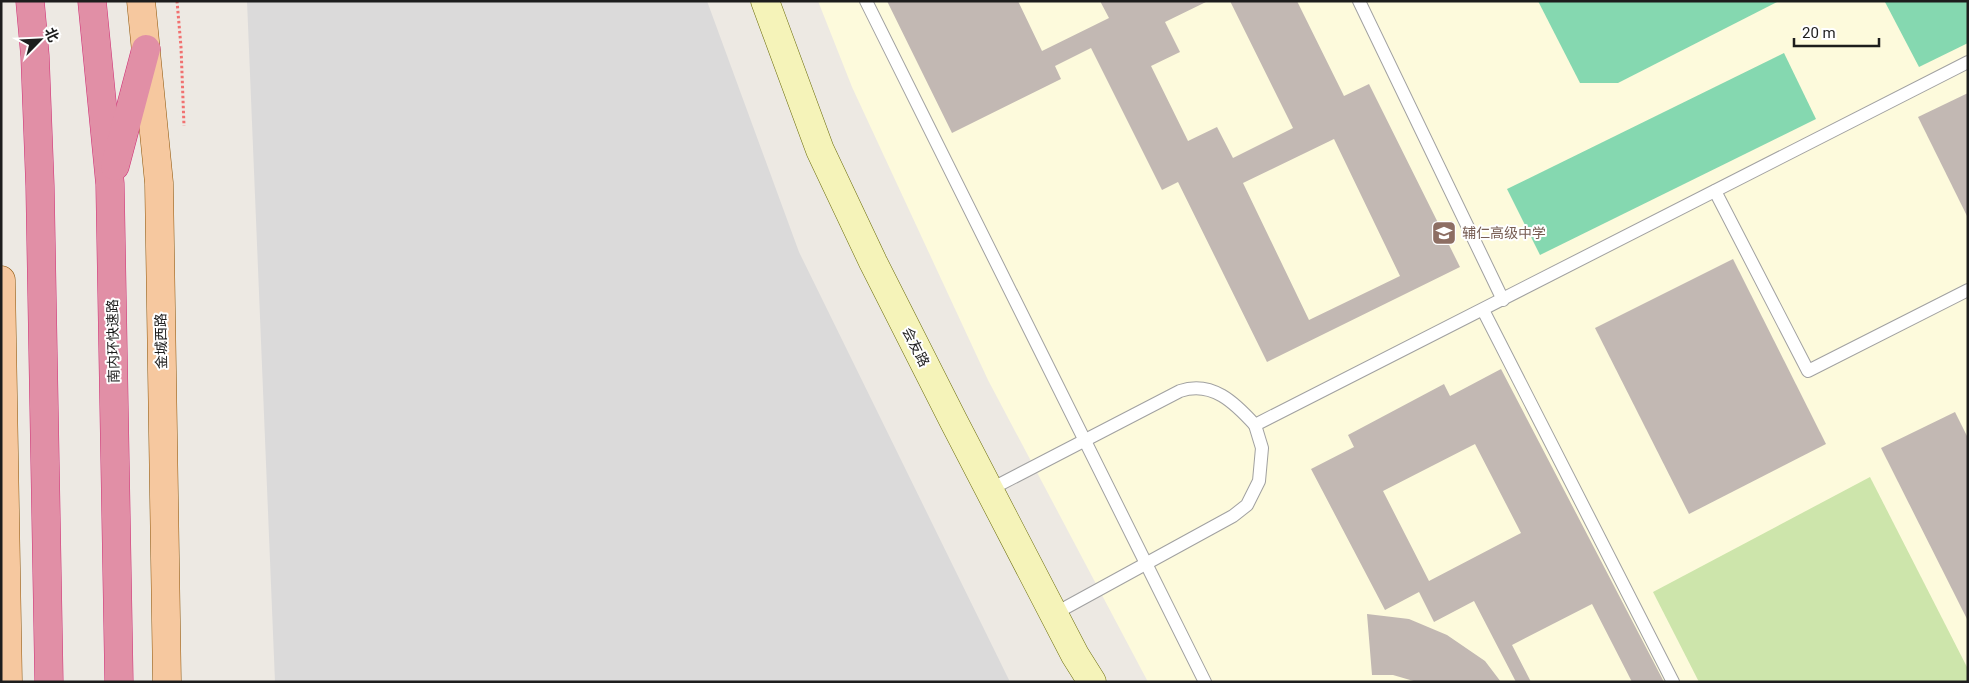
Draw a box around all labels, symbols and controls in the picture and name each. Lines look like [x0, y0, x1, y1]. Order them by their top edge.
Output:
north arrow [15, 15, 65, 65]
scale bar [1794, 15, 1879, 47]
text: 20 m [1802, 24, 1836, 42]
text: 北 [42, 25, 62, 44]
school or university icon: 辅仁高级中学 [1431, 220, 1457, 246]
place label: 辅仁高级中学 [1462, 225, 1546, 241]
street label: 南内环快速路 [104, 299, 122, 383]
street label: 金城西路 [153, 313, 169, 369]
street label: 会友路 [899, 325, 933, 369]

